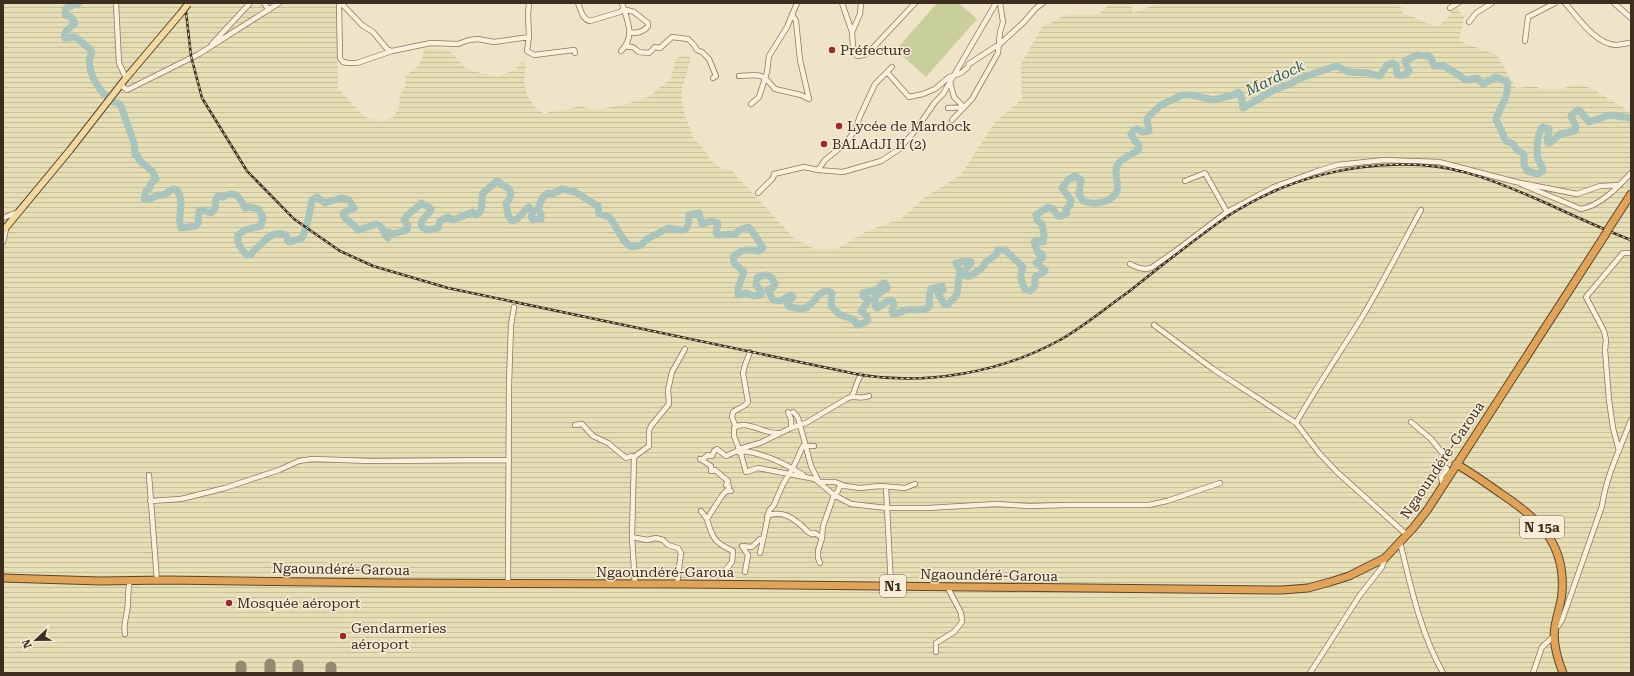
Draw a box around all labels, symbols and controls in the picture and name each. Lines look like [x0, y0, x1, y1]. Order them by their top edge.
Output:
place label: Préfecture [840, 42, 911, 58]
marker: Préfecture [827, 45, 837, 55]
water label: Mardock [1242, 56, 1308, 100]
place label: Lycée de Mardock [847, 118, 971, 134]
marker: Lycée de Mardock [834, 121, 844, 131]
place label: BALAdJI II (2) [832, 136, 926, 152]
marker: BALAdJI II (2) [819, 139, 829, 149]
street label: Ngaoundéré-Garoua [1397, 398, 1487, 522]
road number: N 15a [1520, 516, 1564, 538]
street label: Ngaoundéré-Garoua [272, 560, 411, 578]
street label: Ngaoundéré-Garoua [596, 564, 734, 580]
street label: Ngaoundéré-Garoua [920, 566, 1059, 584]
road number: N1 [880, 575, 906, 597]
place label: Mosquée aéroport [237, 595, 360, 611]
marker: Mosquée aéroport [224, 598, 234, 608]
north arrow [16, 620, 56, 660]
place label: Gendarmeries aéroport [351, 620, 447, 652]
marker: Gendarmeries aéroport [338, 631, 348, 641]
text: N [19, 637, 35, 650]

